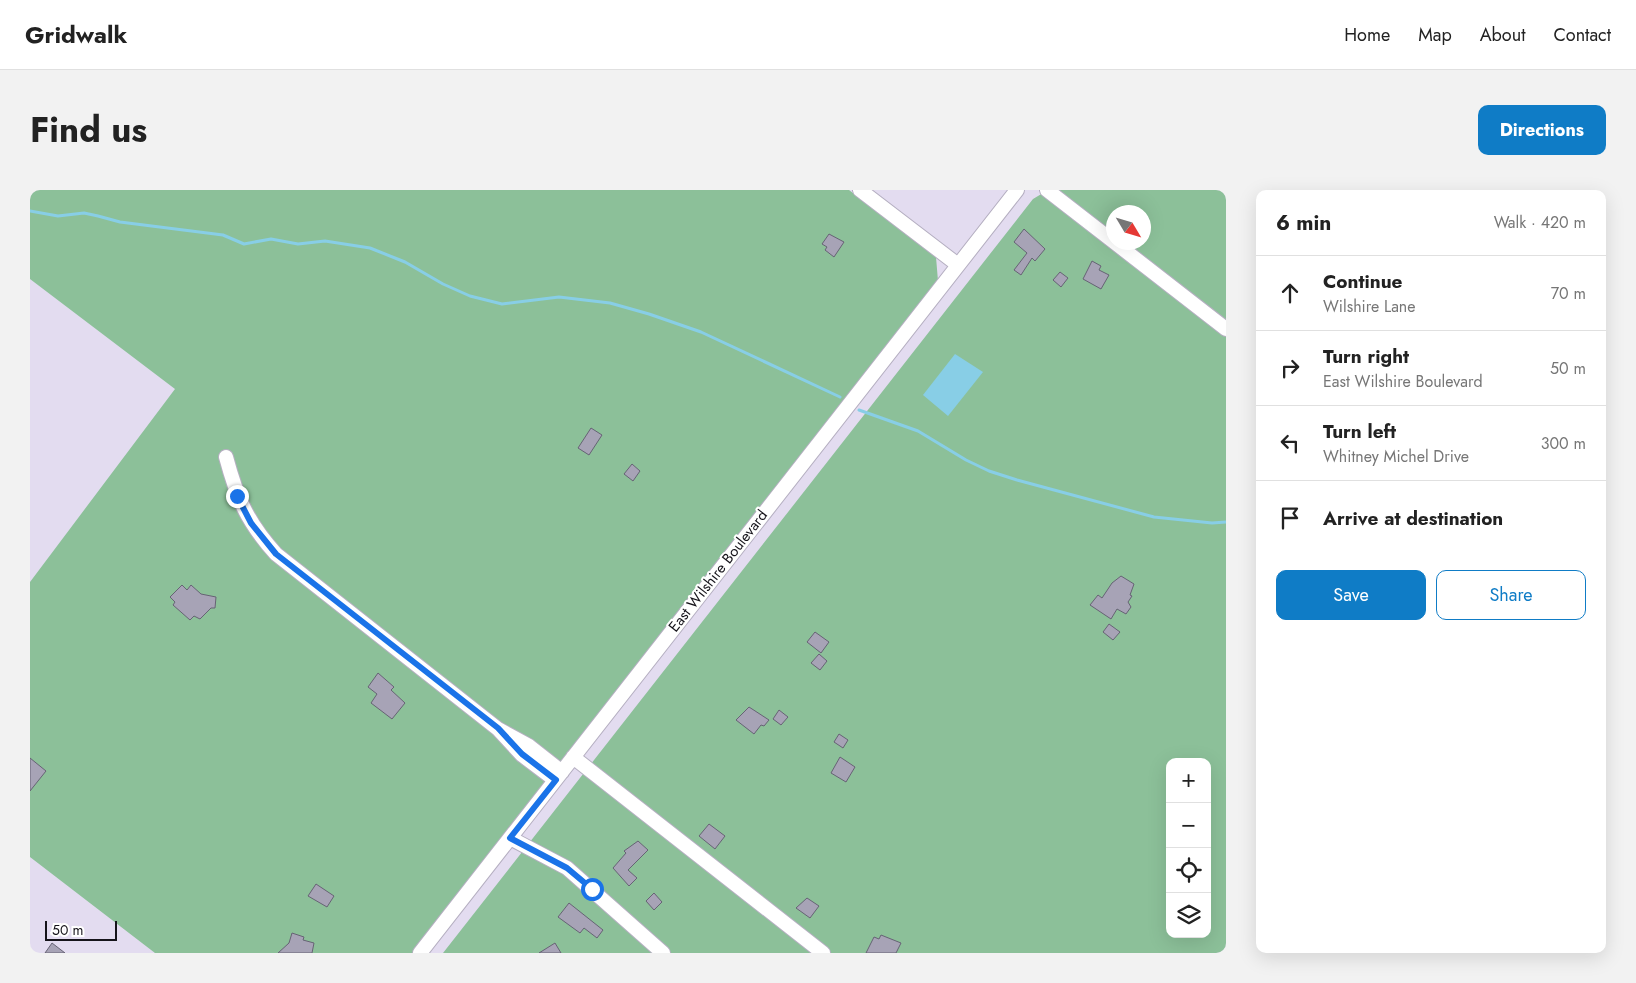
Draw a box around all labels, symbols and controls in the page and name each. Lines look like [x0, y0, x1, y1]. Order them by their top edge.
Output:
text: Gridwalk [25, 17, 127, 52]
text: Home [1344, 22, 1390, 48]
text: Map [1418, 22, 1452, 48]
text: About [1480, 22, 1525, 48]
text: Contact [1553, 22, 1611, 48]
text: Find us [30, 105, 147, 155]
button: Directions [1478, 105, 1606, 155]
north arrow [1106, 205, 1151, 250]
text: 6 min [1276, 208, 1331, 238]
text: Walk · 420 m [1494, 211, 1586, 234]
text: Continue [1323, 268, 1402, 295]
icon: ahead [1276, 279, 1304, 307]
text: 70 m [1551, 282, 1586, 305]
text: Wilshire Lane [1323, 295, 1416, 318]
text: Turn right [1323, 343, 1409, 370]
icon: right [1276, 354, 1304, 382]
text: 50 m [1550, 357, 1586, 380]
text: East Wilshire Boulevard [1323, 370, 1483, 393]
text: Turn left [1323, 418, 1396, 445]
icon: left [1276, 429, 1304, 457]
text: 300 m [1541, 432, 1586, 455]
text: Whitney Michel Drive [1323, 445, 1469, 468]
route end [226, 485, 249, 508]
icon: arrive [1276, 504, 1304, 532]
street label: East Wilshire Boulevard [663, 505, 773, 637]
text: Arrive at destination [1323, 505, 1503, 532]
button: Save [1276, 570, 1426, 620]
button: Share [1436, 570, 1586, 620]
map controls [1166, 758, 1211, 938]
button: + [1166, 758, 1211, 803]
button: − [1166, 803, 1211, 848]
button: locate [1166, 848, 1211, 893]
route start [581, 878, 604, 901]
button: layers [1166, 893, 1211, 938]
scale bar [45, 918, 118, 941]
text: 50 m [52, 920, 83, 940]

